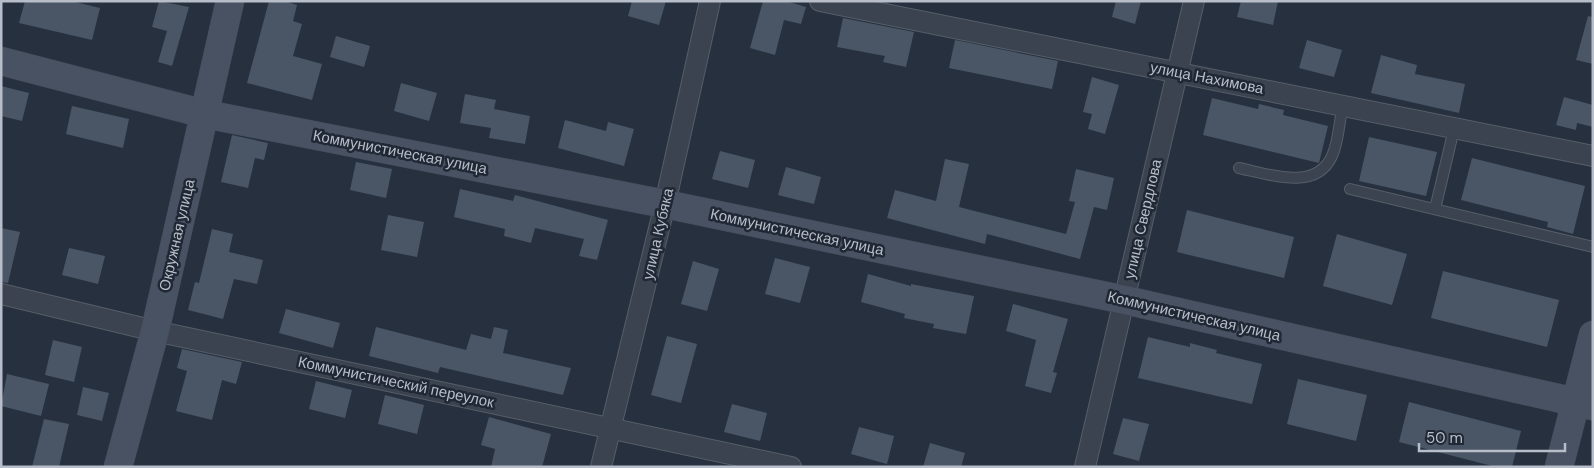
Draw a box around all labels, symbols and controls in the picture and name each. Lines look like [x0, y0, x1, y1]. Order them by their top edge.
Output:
street label: улица Нахимова [1149, 57, 1266, 99]
street label: Коммунистическая улица [311, 125, 489, 179]
street label: улица Свердлова [1119, 157, 1167, 281]
street label: Окружная улица [154, 177, 200, 293]
street label: улица Кубяка [638, 186, 678, 282]
street label: Коммунистическая улица [708, 204, 886, 260]
street label: Коммунистическая улица [1106, 286, 1283, 346]
street label: Коммунистический переулок [296, 351, 496, 413]
scale bar [1419, 420, 1565, 452]
text: 50 m [1426, 428, 1463, 448]

